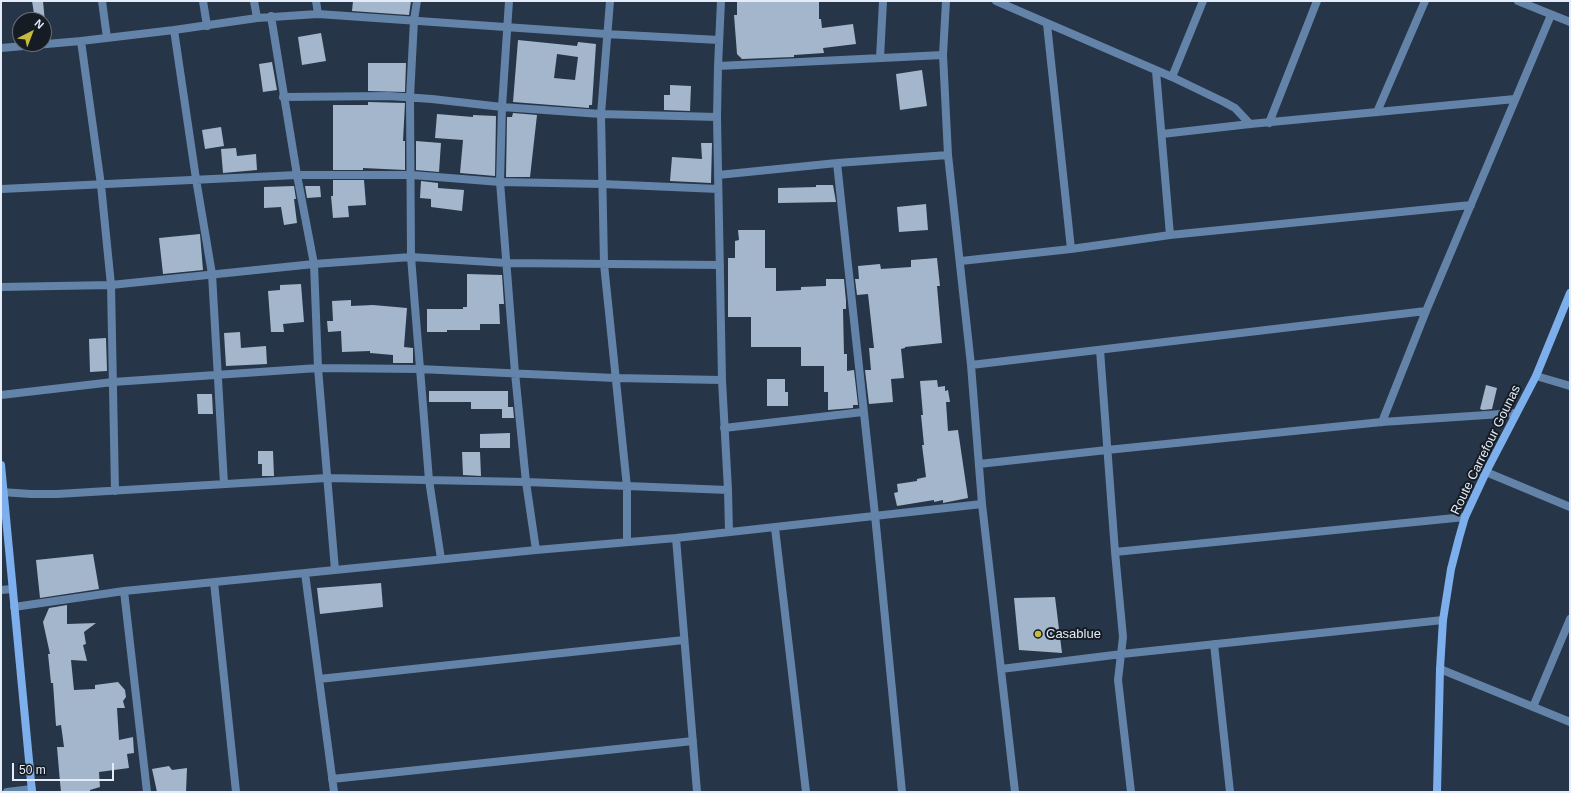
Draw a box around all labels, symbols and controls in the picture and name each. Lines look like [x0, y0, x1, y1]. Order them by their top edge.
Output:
north arrow [12, 12, 52, 52]
text: N [32, 17, 46, 31]
street label: Route Carrefour Gounas [1448, 383, 1524, 517]
place label: Casablue [1046, 626, 1101, 642]
marker: Casablue [1033, 629, 1043, 639]
scale bar [14, 755, 116, 781]
text: 50 m [19, 763, 46, 777]

